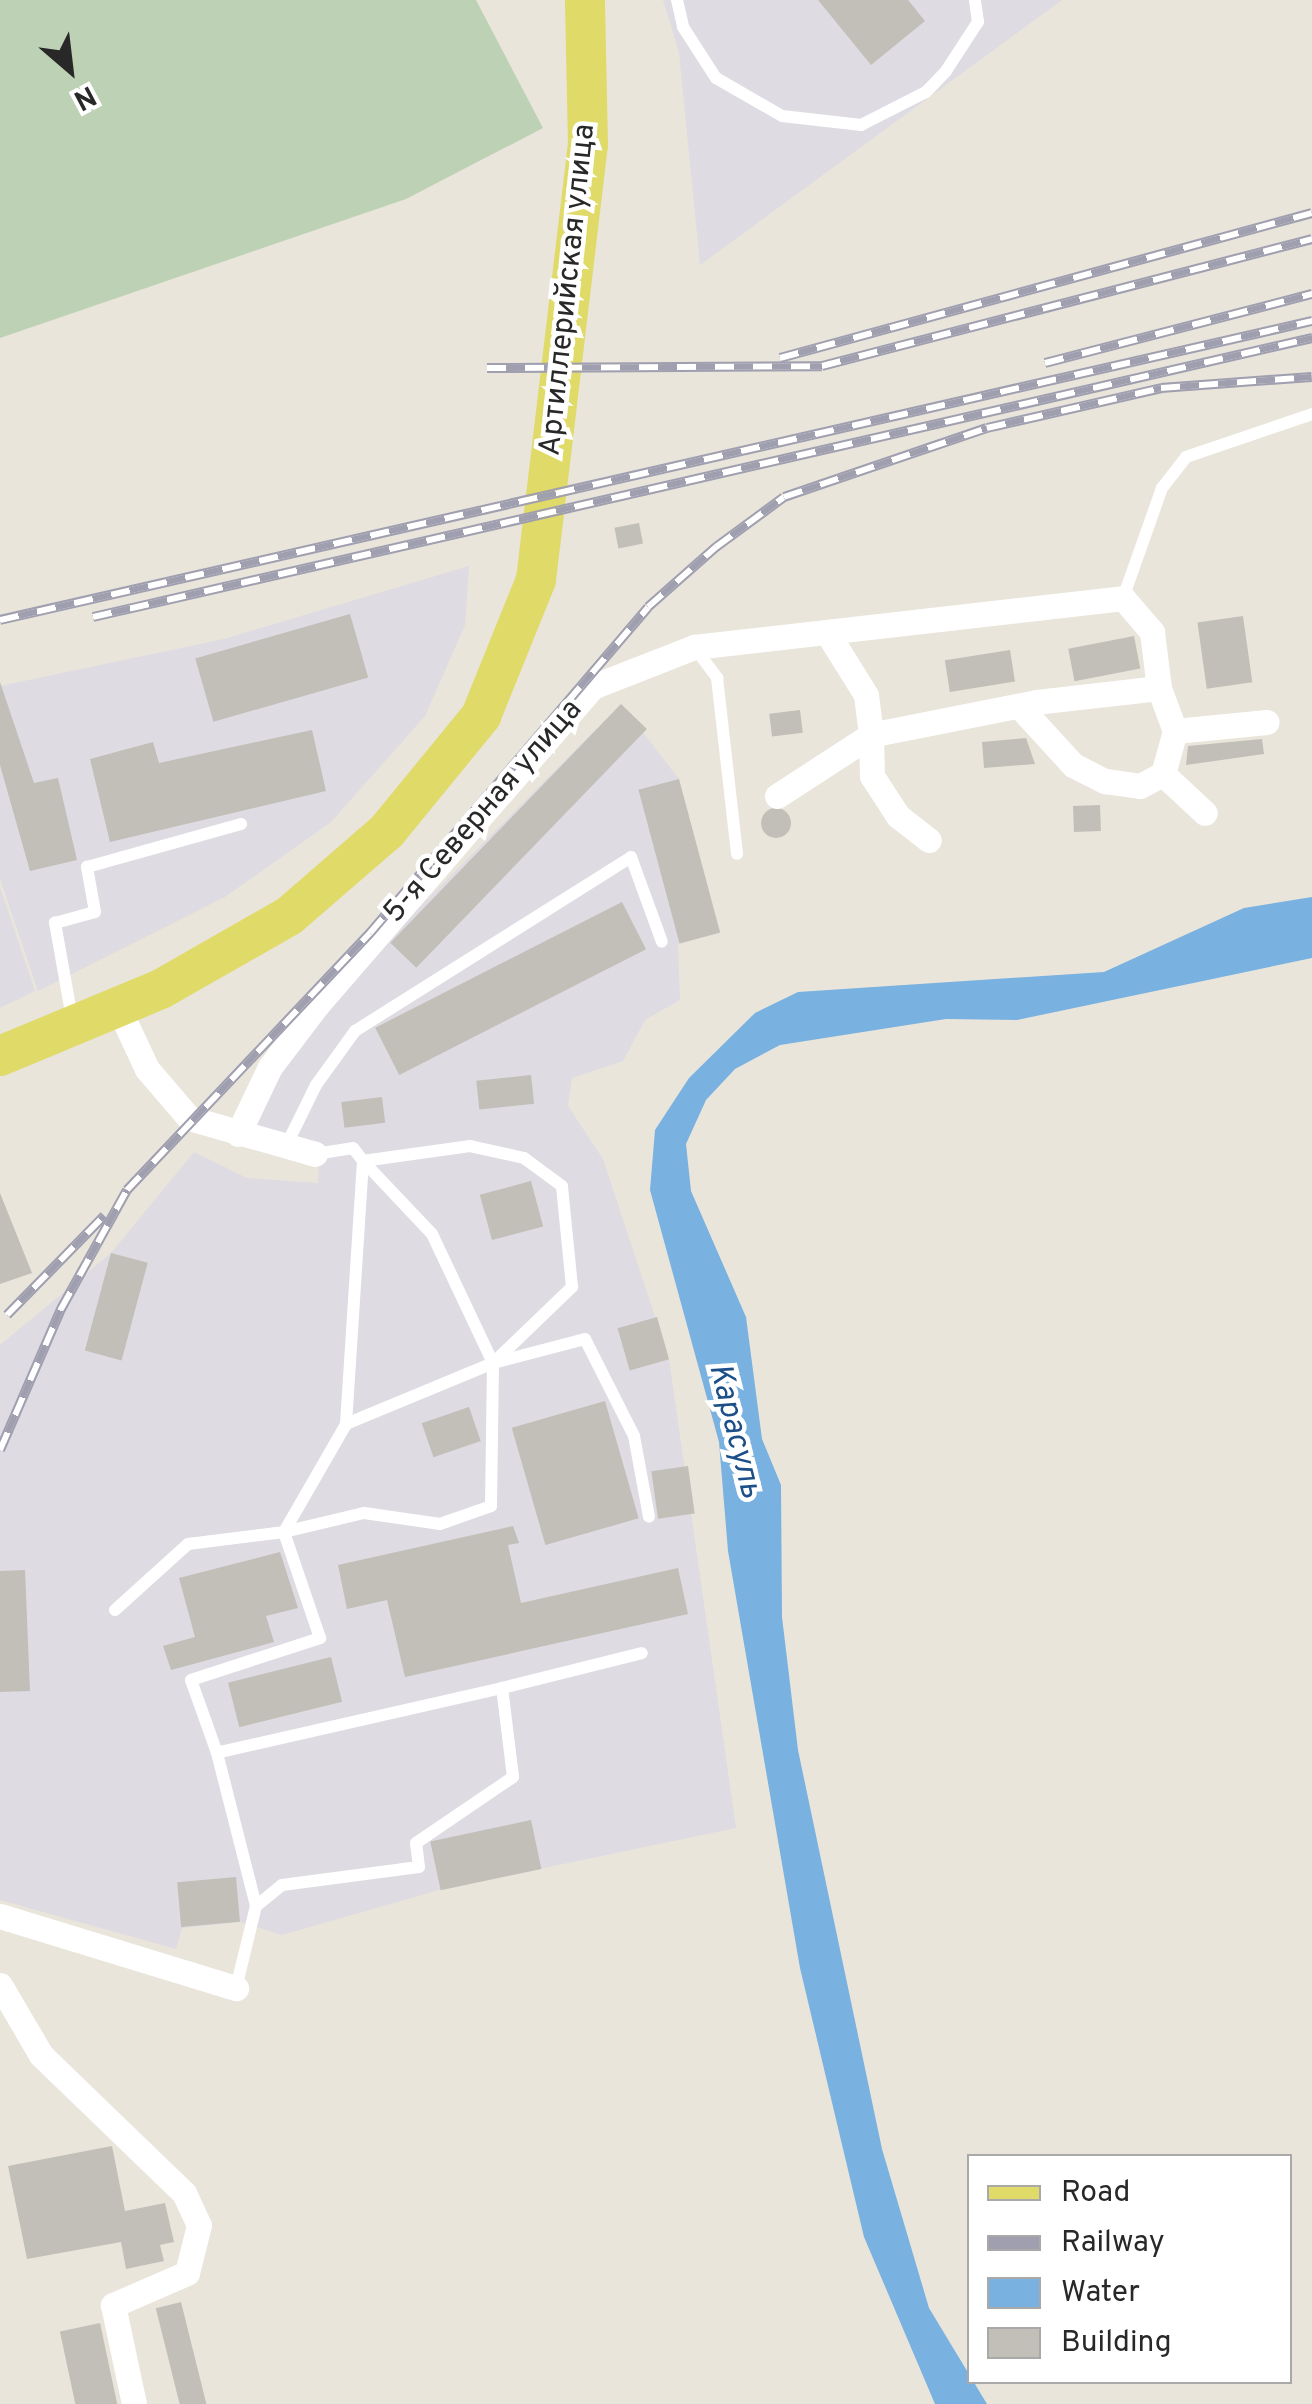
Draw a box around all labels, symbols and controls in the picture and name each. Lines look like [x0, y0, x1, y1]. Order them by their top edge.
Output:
north arrow [20, 20, 120, 120]
text: N [67, 76, 101, 117]
street label: Артиллерийская улица [534, 122, 604, 458]
street label: 5-я Северная улица [377, 693, 591, 931]
water label: Карасуль [699, 1360, 769, 1502]
legend [967, 2154, 1292, 2384]
text: Road [1061, 2175, 1130, 2212]
text: Railway [1061, 2225, 1165, 2262]
text: Water [1061, 2275, 1140, 2312]
text: Building [1061, 2325, 1172, 2362]

